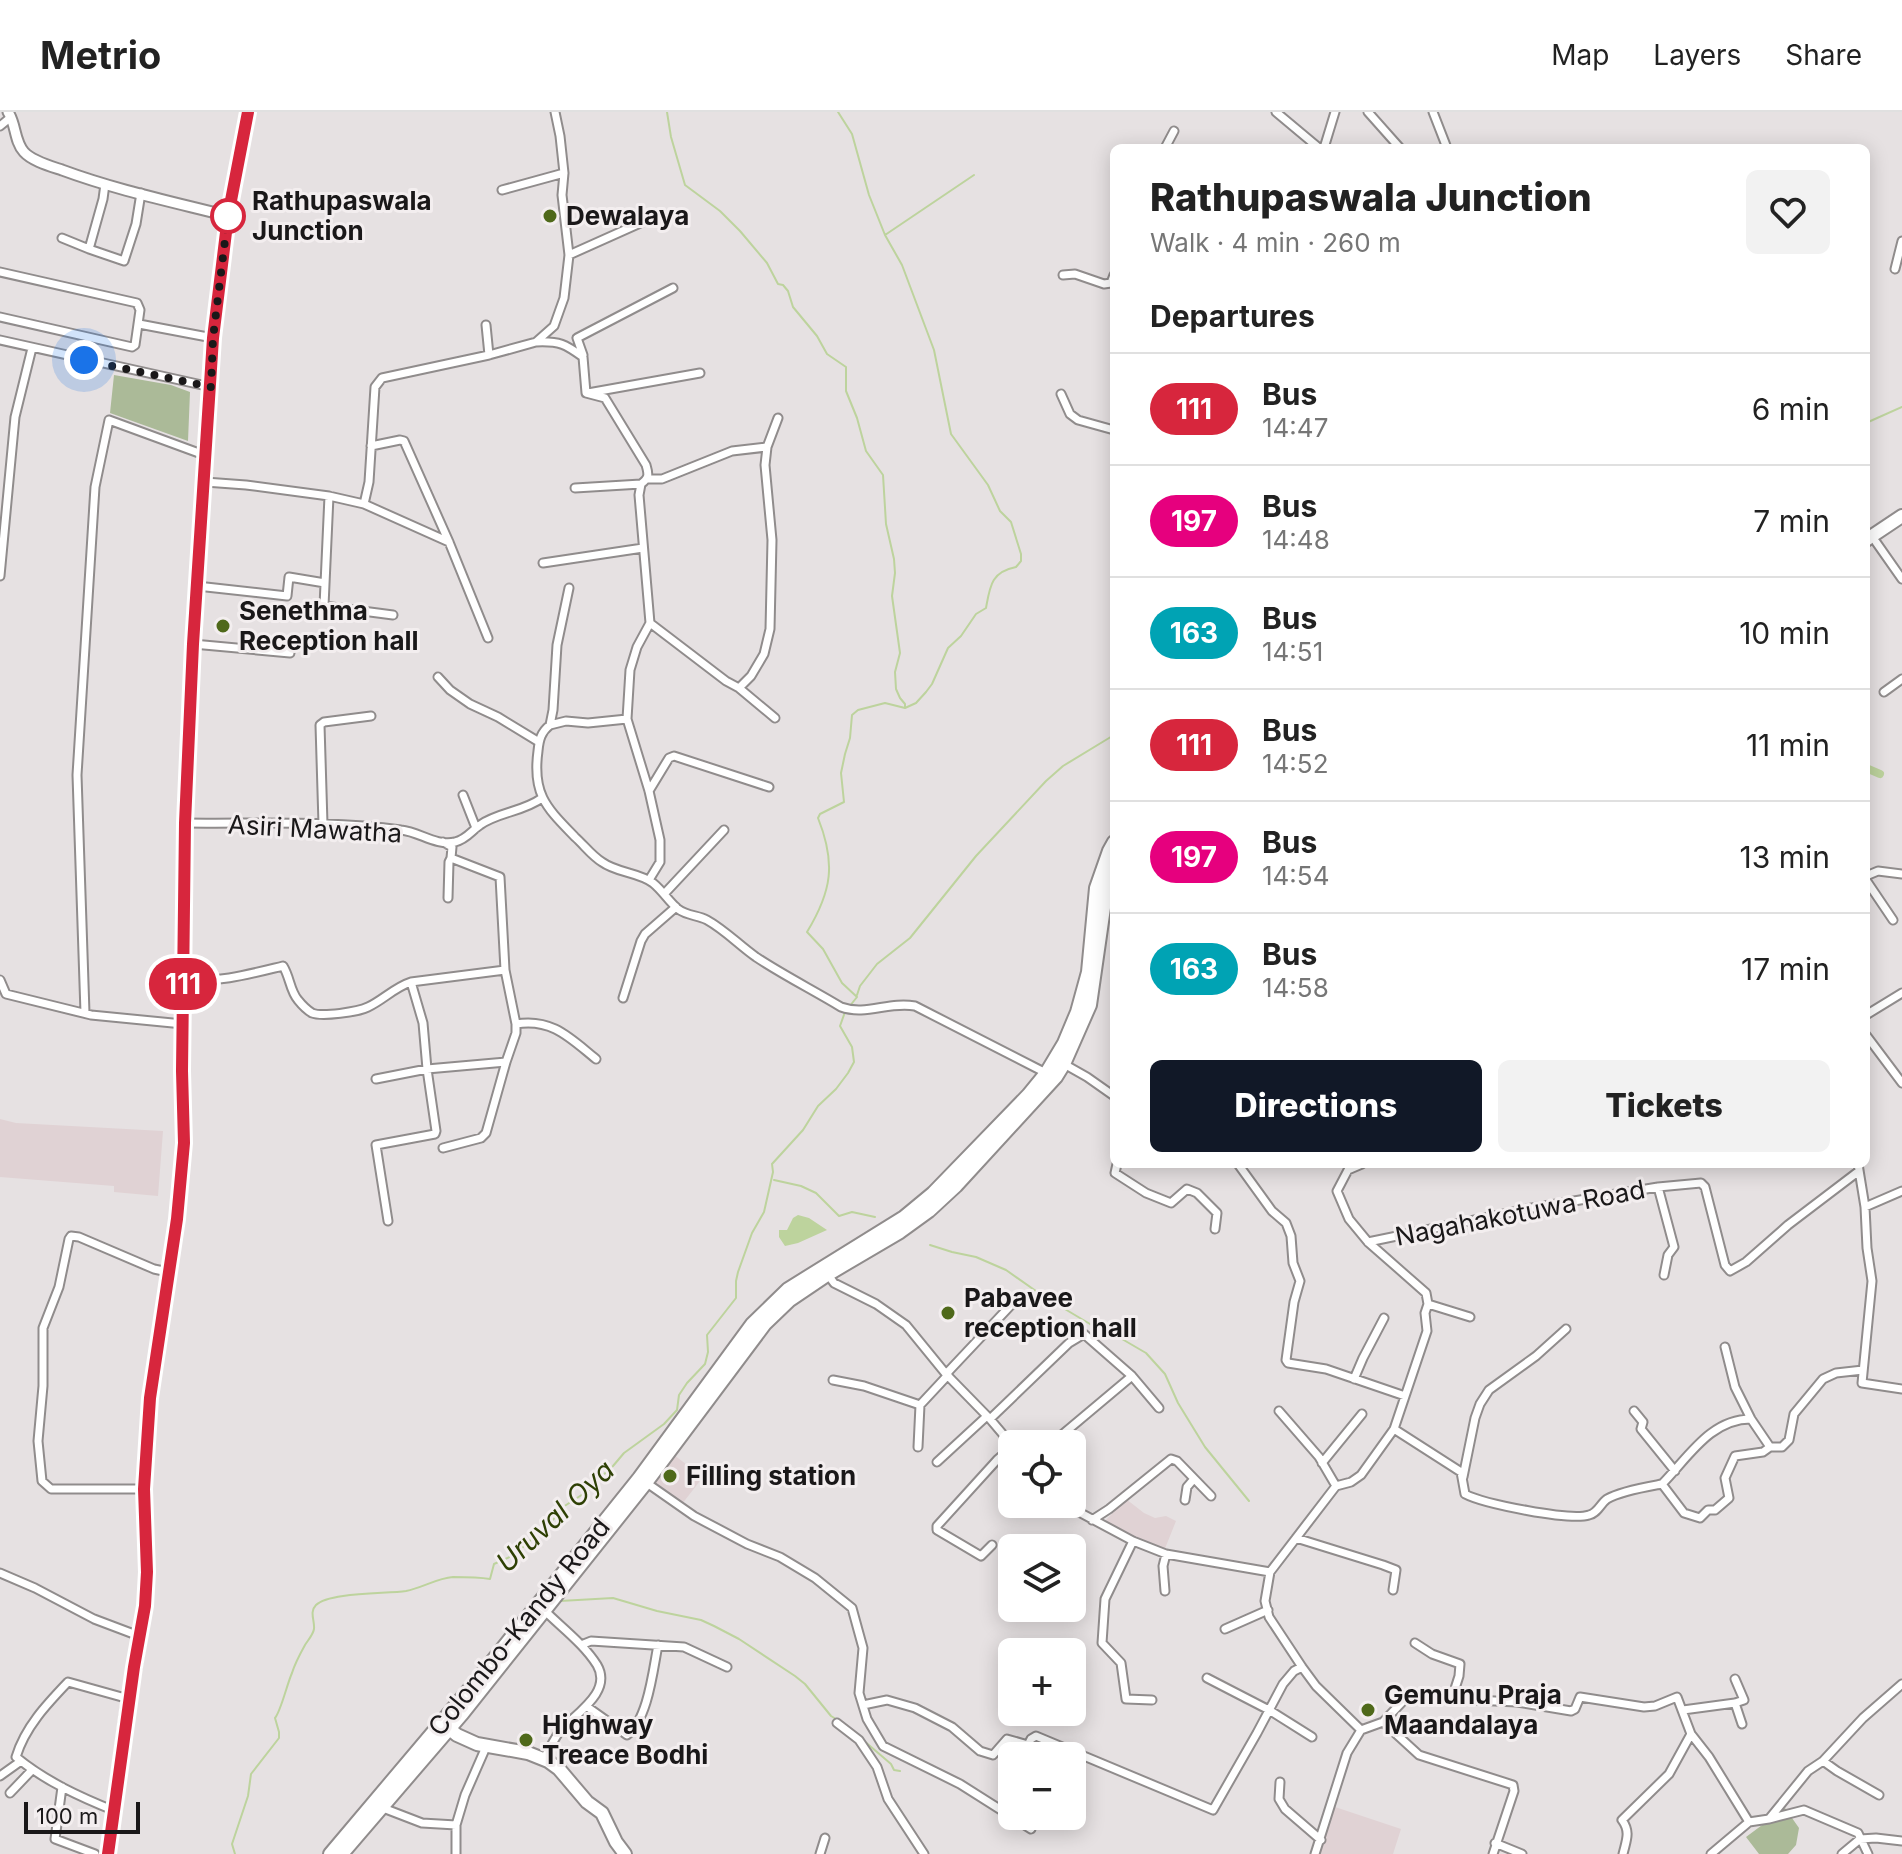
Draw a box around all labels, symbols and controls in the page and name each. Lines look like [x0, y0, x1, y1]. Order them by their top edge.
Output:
text: Metrio [40, 32, 161, 78]
text: Map [1551, 38, 1609, 72]
text: Layers [1653, 38, 1741, 72]
text: Share [1785, 38, 1862, 72]
button: heart [1746, 170, 1830, 254]
text: Rathupaswala Junction [1150, 174, 1592, 220]
place label: Rathupaswala Junction [252, 185, 432, 246]
marker: Rathupaswala Junction [211, 199, 245, 233]
place label: Dewalaya [566, 200, 689, 231]
marker: Dewalaya [541, 207, 559, 225]
text: Walk · 4 min · 260 m [1150, 227, 1401, 258]
text: Departures [1150, 298, 1315, 334]
your location [64, 340, 104, 380]
text: Bus [1262, 376, 1317, 412]
text: 6 min [1752, 391, 1830, 427]
text: 111 [1176, 392, 1212, 426]
text: 14:47 [1262, 412, 1328, 443]
text: Bus [1262, 488, 1317, 524]
text: 7 min [1753, 503, 1830, 539]
text: 197 [1171, 504, 1217, 538]
text: 14:48 [1262, 524, 1330, 555]
place label: Senethma Reception hall [239, 595, 419, 656]
text: Bus [1262, 600, 1317, 636]
text: 10 min [1739, 615, 1830, 651]
text: 163 [1170, 616, 1218, 650]
marker: Senethma Reception hall [214, 617, 232, 635]
text: 14:51 [1262, 636, 1323, 667]
text: Bus [1262, 712, 1317, 748]
text: 11 min [1746, 727, 1830, 763]
text: 111 [1176, 728, 1212, 762]
text: 14:52 [1262, 748, 1329, 779]
street label: Asiri Mawatha [227, 808, 403, 849]
text: Bus [1262, 824, 1317, 860]
text: 13 min [1740, 839, 1830, 875]
text: 197 [1171, 840, 1217, 874]
text: 14:54 [1262, 860, 1329, 891]
text: Bus [1262, 936, 1317, 972]
text: 17 min [1741, 951, 1830, 987]
text: 163 [1170, 952, 1218, 986]
line badge: 111 [137, 958, 229, 1010]
text: 111 [165, 967, 201, 1001]
text: 14:58 [1262, 972, 1329, 1003]
button: Directions [1150, 1060, 1482, 1152]
button: Tickets [1498, 1060, 1830, 1152]
street label: Nagahakotuwa Road [1392, 1173, 1647, 1252]
place label: Pabavee reception hall [964, 1282, 1137, 1343]
marker: Pabavee reception hall [939, 1304, 957, 1322]
map controls [998, 1430, 1086, 1830]
button: locate [998, 1430, 1086, 1518]
water label: Uruval Oya [489, 1453, 621, 1579]
place label: Filling station [686, 1460, 856, 1491]
marker: Filling station [661, 1467, 679, 1485]
street label: Colombo-Kandy Road [421, 1512, 616, 1742]
button: layers [998, 1534, 1086, 1622]
button: + [998, 1638, 1086, 1726]
place label: Gemunu Praja Maandalaya [1384, 1679, 1562, 1740]
marker: Gemunu Praja Maandalaya [1359, 1701, 1377, 1719]
place label: Highway Treace Bodhi [542, 1709, 708, 1770]
marker: Highway Treace Bodhi [517, 1731, 535, 1749]
button: − [998, 1742, 1086, 1830]
scale bar [24, 1798, 140, 1834]
text: 100 m [36, 1803, 98, 1829]

